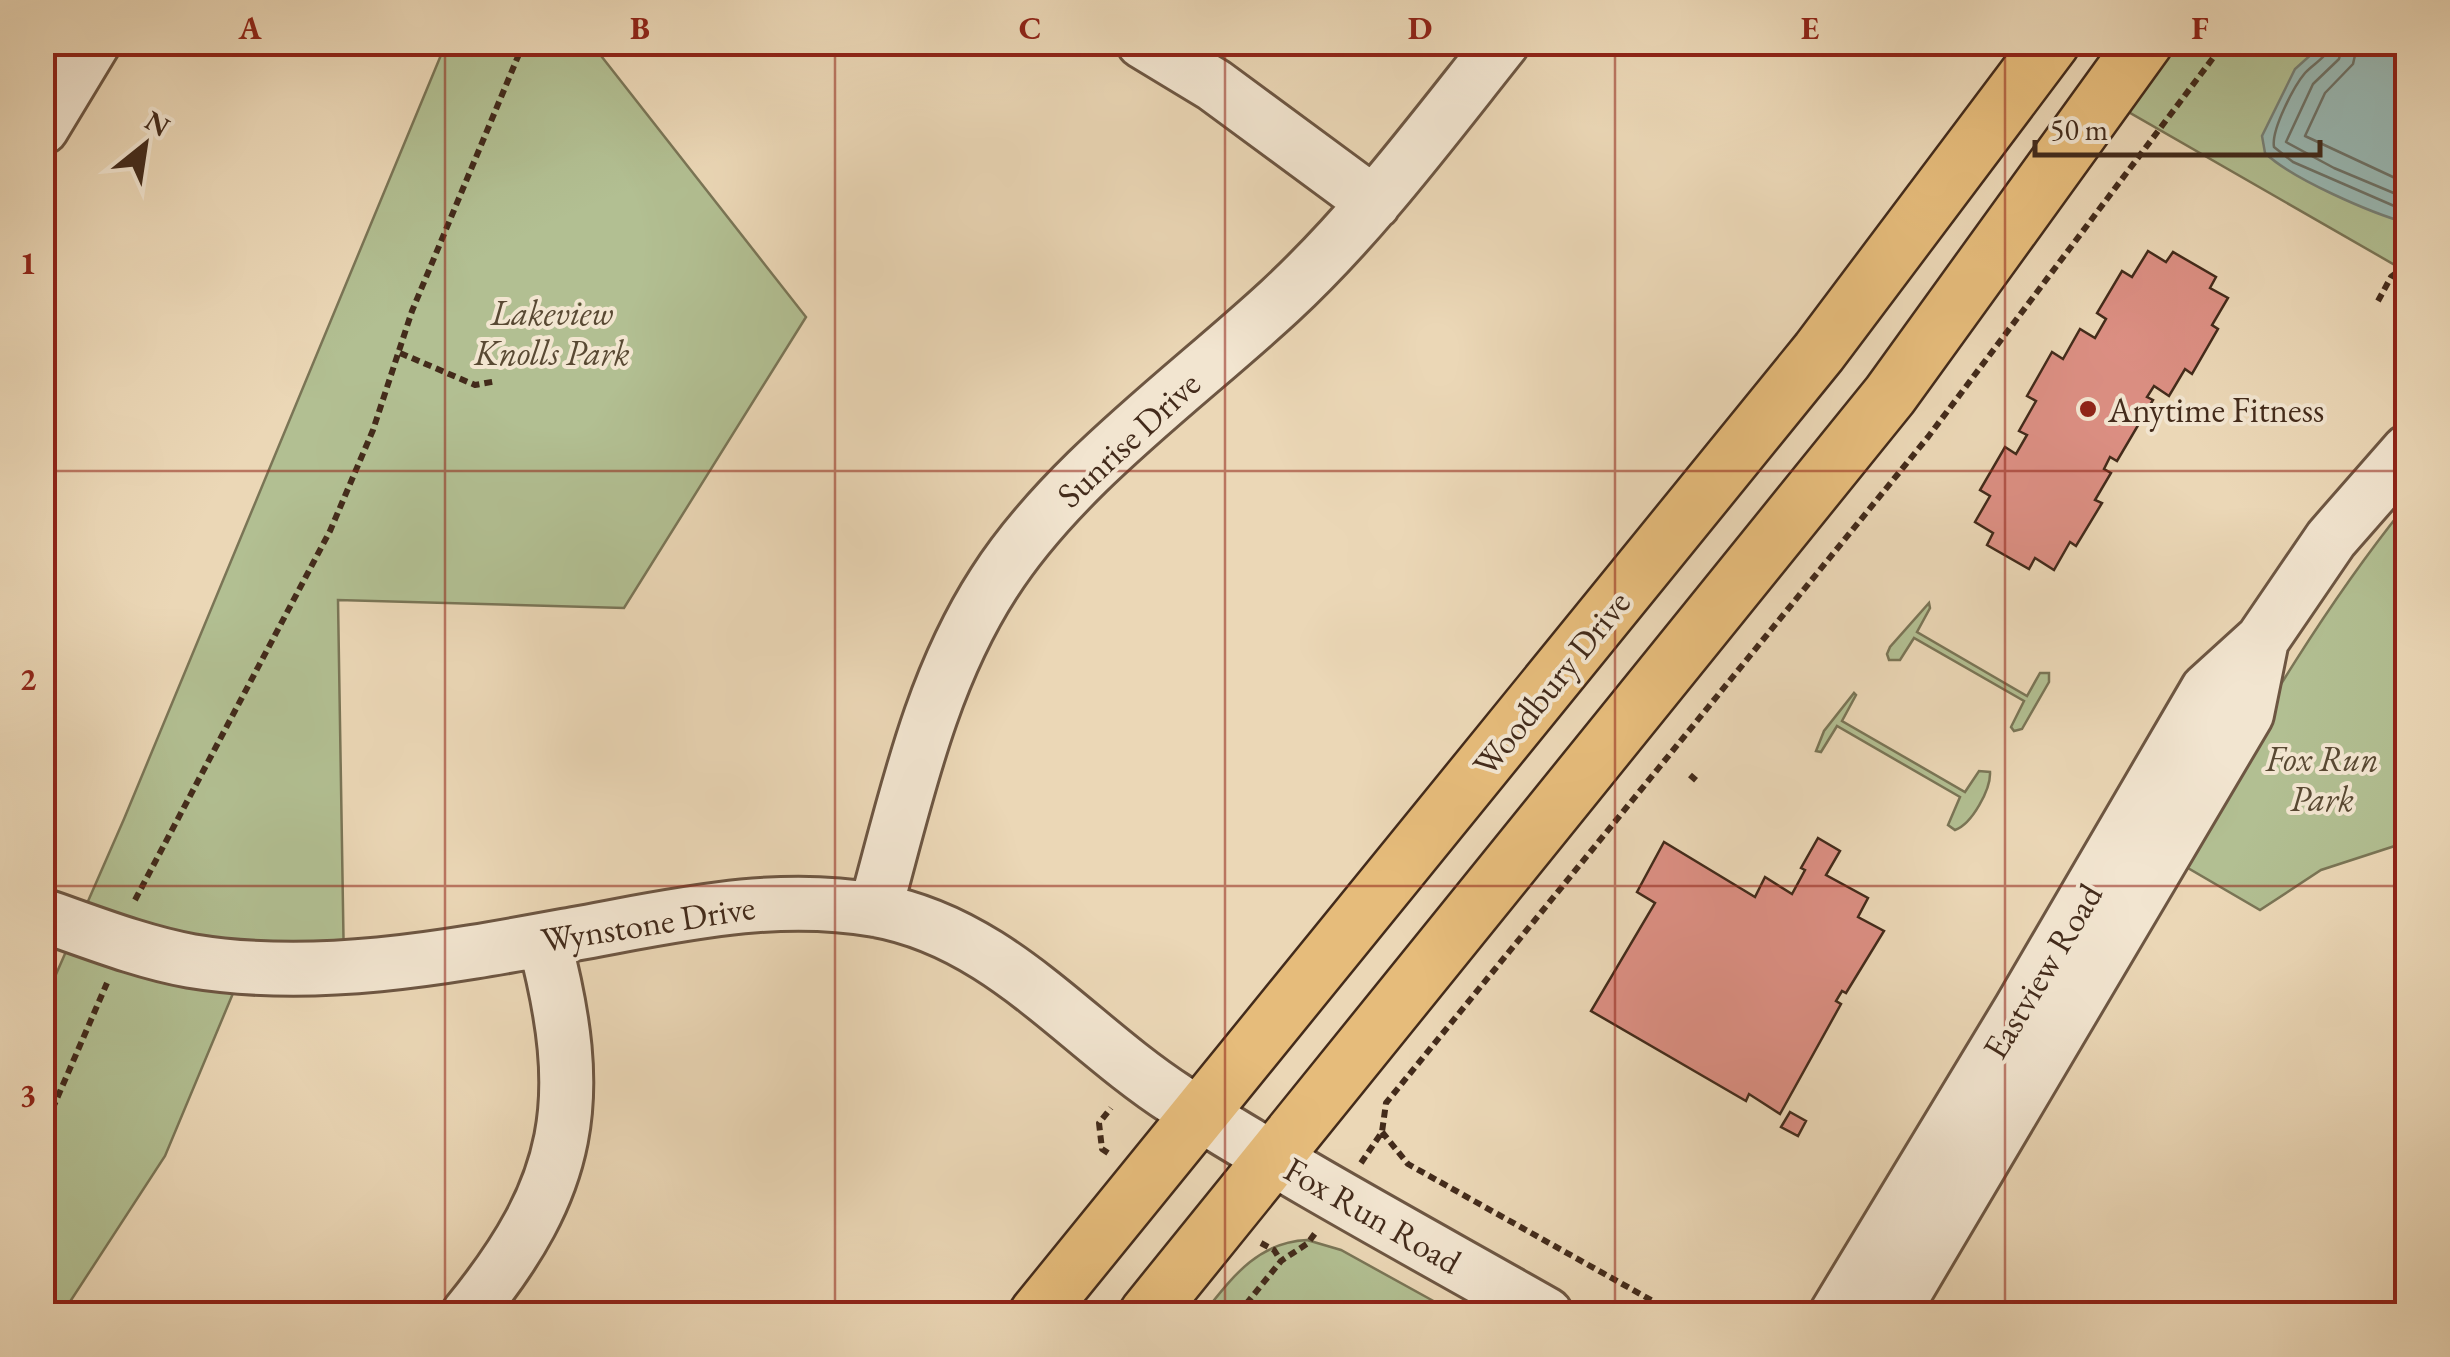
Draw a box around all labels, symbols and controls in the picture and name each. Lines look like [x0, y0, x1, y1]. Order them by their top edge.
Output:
text: A [237, 7, 262, 49]
text: B [630, 7, 650, 49]
text: C [1019, 7, 1041, 49]
text: D [1408, 7, 1432, 49]
text: E [1801, 7, 1819, 49]
text: F [2191, 7, 2209, 49]
north arrow [95, 95, 195, 195]
scale bar [2035, 95, 2320, 157]
text: N [139, 102, 177, 145]
text: 50 m [2050, 110, 2108, 149]
text: 1 [20, 242, 36, 284]
park label: Lakeview Knolls Park [473, 290, 630, 375]
street label: Sunrise Drive [1047, 361, 1209, 517]
place label: Anytime Fitness [2107, 387, 2324, 432]
marker: Anytime Fitness [2077, 398, 2099, 420]
street label: Woodbury Drive [1462, 581, 1640, 785]
text: 2 [20, 658, 37, 700]
park label: Fox Run Park [2264, 736, 2379, 821]
street label: Eastview Road [1972, 875, 2112, 1067]
street label: Wynstone Drive [538, 884, 758, 962]
text: 3 [20, 1074, 36, 1116]
street label: Fox Run Road [1276, 1146, 1470, 1284]

